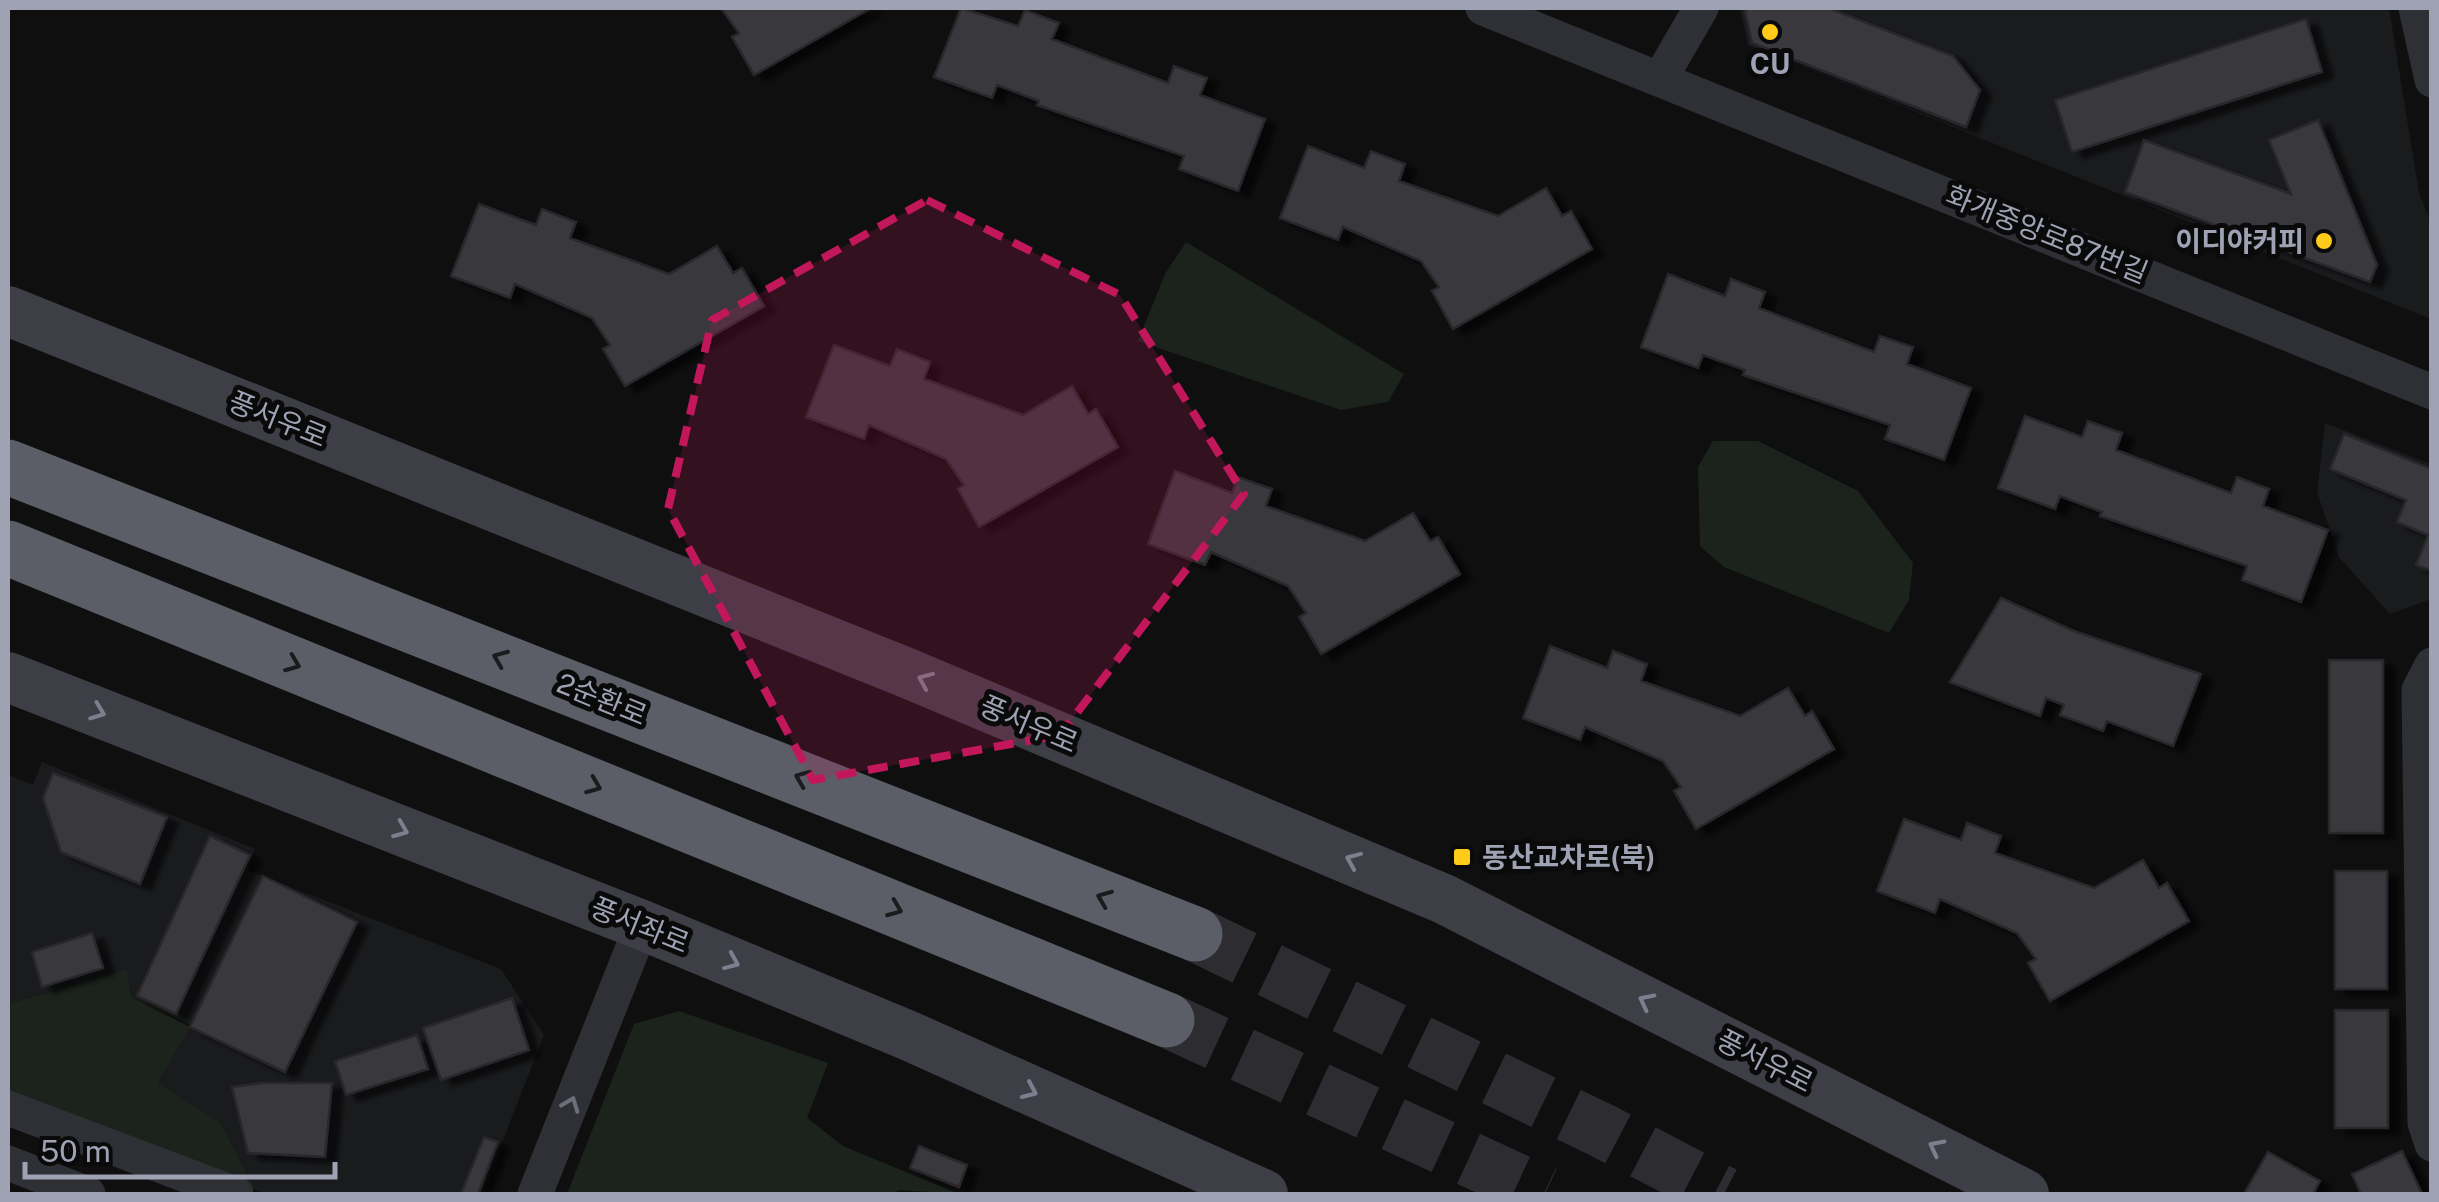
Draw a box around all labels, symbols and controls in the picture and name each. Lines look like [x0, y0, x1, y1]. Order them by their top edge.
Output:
marker: CU [1759, 21, 1781, 43]
place label: CU [1750, 47, 1790, 80]
street label: 화개중앙로87번길 [1941, 178, 2153, 289]
place label: 이디야커피 [2175, 224, 2304, 257]
marker: 이디야커피 [2313, 230, 2335, 252]
street label: 풍서우로 [224, 384, 332, 453]
one-way arrow [492, 650, 510, 670]
one-way arrow [283, 652, 300, 672]
street label: 2순환로 [552, 666, 652, 731]
one-way arrow [917, 672, 934, 692]
street label: 풍서우로 [975, 688, 1083, 759]
one-way arrow [89, 700, 106, 720]
one-way arrow [794, 770, 812, 790]
one-way arrow [583, 774, 601, 794]
one-way arrow [391, 818, 409, 838]
place label: 동산교차로(북) [1482, 840, 1655, 873]
marker: 동산교차로(북) [1451, 846, 1473, 868]
one-way arrow [1346, 852, 1364, 872]
one-way arrow [1096, 889, 1114, 909]
street label: 풍서좌로 [586, 890, 694, 959]
one-way arrow [885, 897, 902, 917]
one-way arrow [722, 951, 740, 971]
one-way arrow [1639, 994, 1657, 1013]
street label: 풍서우로 [1712, 1022, 1819, 1099]
one-way arrow [1020, 1079, 1038, 1099]
one-way arrow [559, 1096, 580, 1113]
scale bar [25, 1117, 335, 1179]
text: 50 m [40, 1133, 111, 1169]
one-way arrow [1929, 1140, 1947, 1159]

